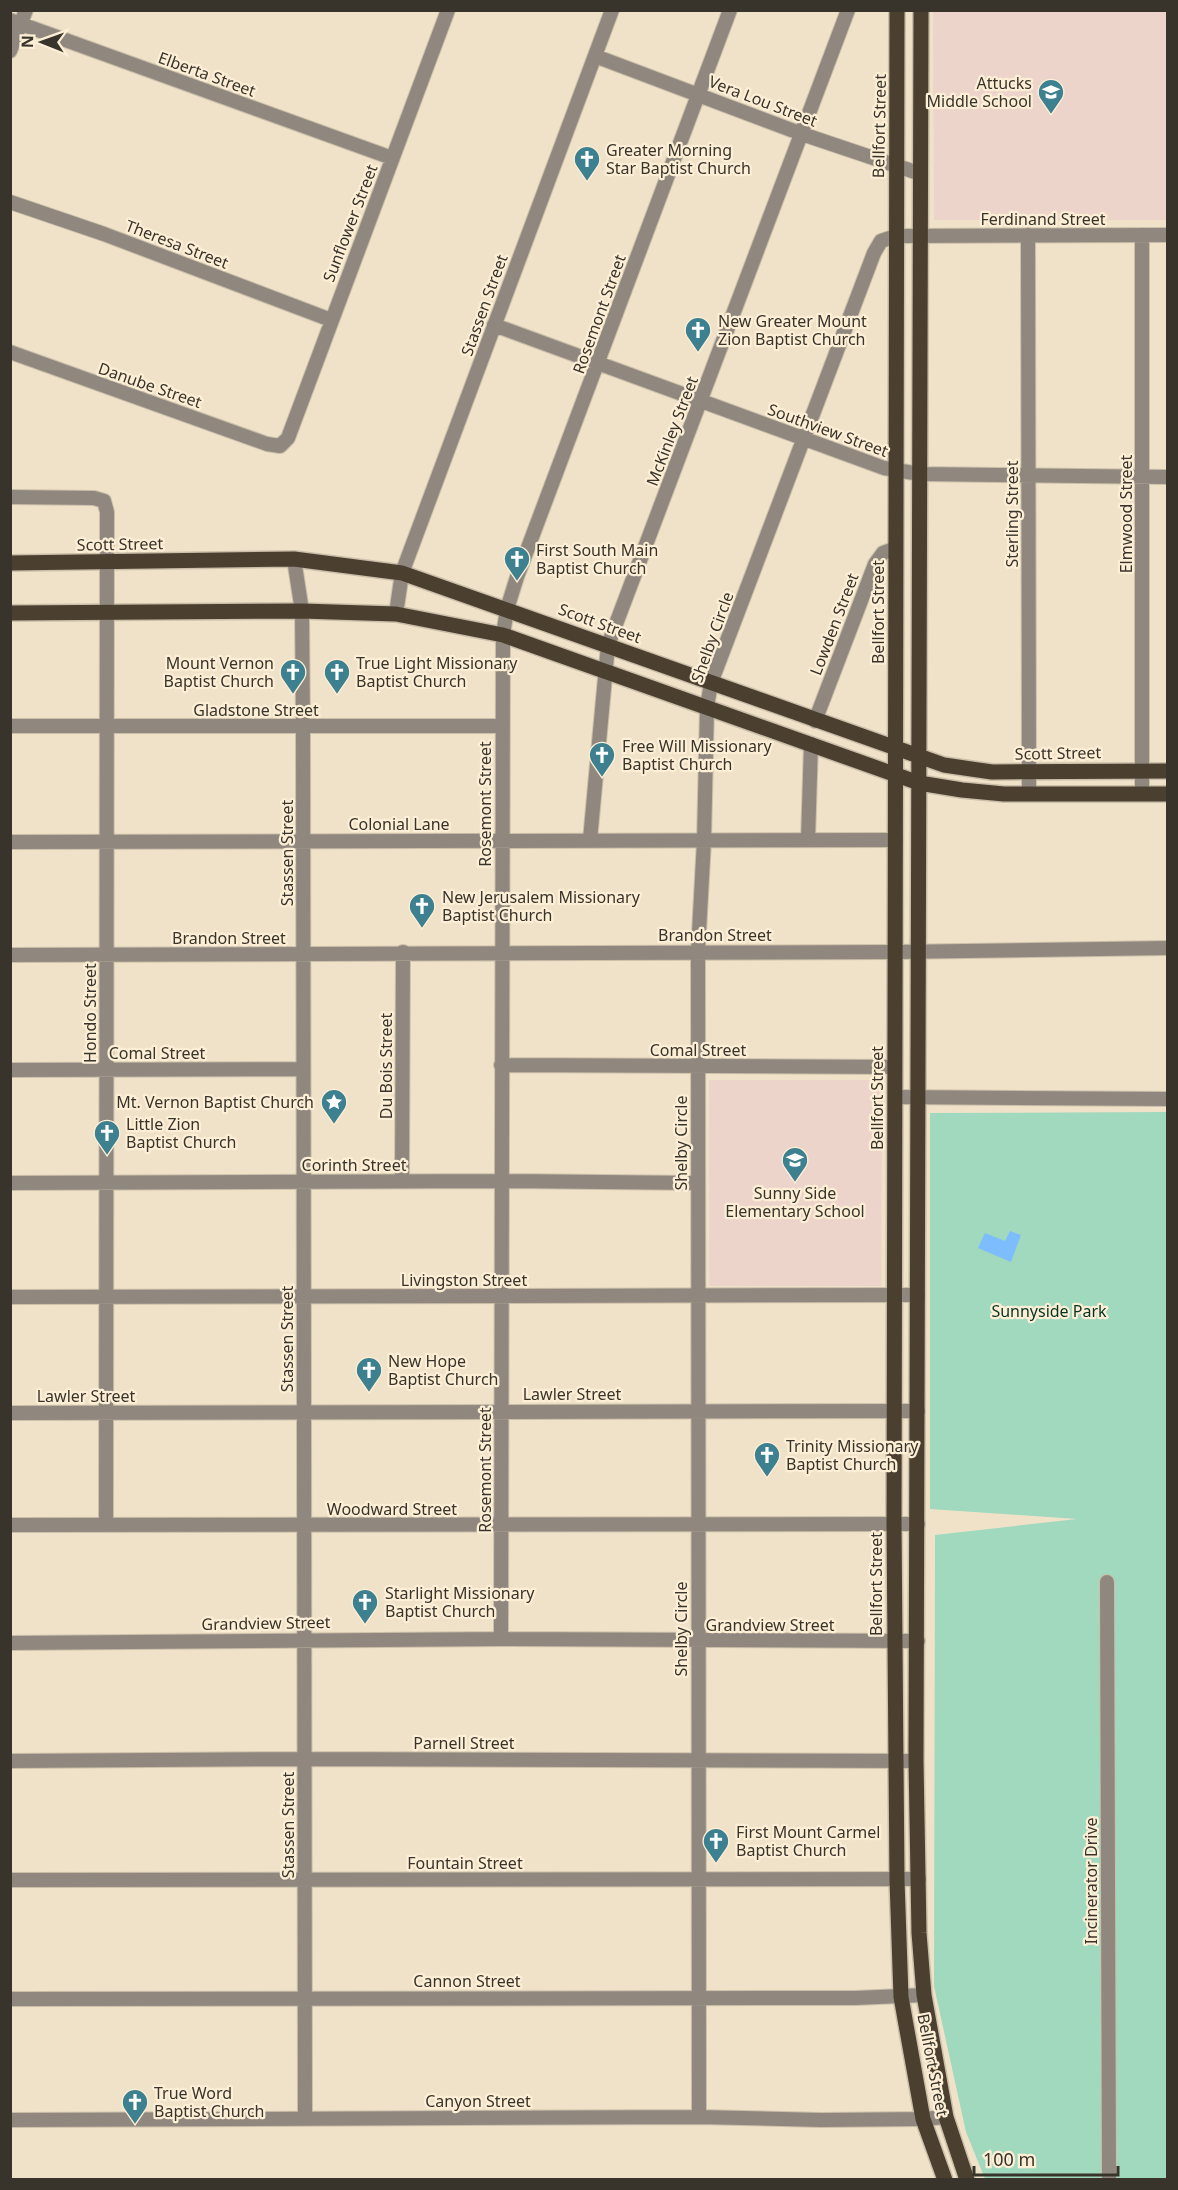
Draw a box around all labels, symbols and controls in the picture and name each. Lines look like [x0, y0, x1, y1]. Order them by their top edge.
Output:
north arrow [12, 12, 72, 72]
text: N [16, 35, 38, 48]
street label: Elberta Street [155, 46, 259, 102]
street label: Vera Lou Street [706, 70, 821, 132]
place label: Attucks Middle School [927, 72, 1032, 112]
street label: Bellfort Street [867, 74, 891, 178]
school or university icon: Attucks Middle School [1036, 77, 1066, 115]
place label: Greater Morning Star Baptist Church [606, 139, 751, 179]
church icon: Greater Morning Star Baptist Church [572, 144, 602, 182]
street label: Sunflower Street [317, 161, 383, 285]
street label: Ferdinand Street [980, 208, 1106, 230]
street label: Theresa Street [122, 214, 232, 274]
street label: Stassen Street [455, 251, 513, 359]
street label: Rosemont Street [567, 251, 631, 377]
place label: New Greater Mount Zion Baptist Church [718, 310, 867, 350]
church icon: New Greater Mount Zion Baptist Church [683, 315, 713, 353]
street label: Danube Street [95, 357, 205, 413]
street label: McKinley Street [641, 373, 703, 489]
street label: Southview Street [765, 398, 891, 462]
street label: Elmwood Street [1115, 454, 1137, 573]
street label: Sterling Street [1001, 460, 1023, 568]
street label: Scott Street [77, 532, 164, 556]
place label: First South Main Baptist Church [536, 539, 658, 579]
church icon: First South Main Baptist Church [502, 544, 532, 582]
street label: Bellfort Street [867, 560, 889, 664]
street label: Lowden Street [804, 569, 864, 678]
street label: Shelby Circle [685, 589, 739, 685]
street label: Scott Street [556, 598, 645, 648]
place label: Mount Vernon Baptist Church [164, 652, 274, 692]
place label: True Light Missionary Baptist Church [356, 652, 518, 692]
church icon: Mount Vernon Baptist Church [278, 657, 308, 695]
church icon: True Light Missionary Baptist Church [322, 657, 352, 695]
street label: Gladstone Street [193, 699, 319, 721]
place label: Free Will Missionary Baptist Church [622, 735, 772, 775]
church icon: Free Will Missionary Baptist Church [587, 740, 617, 778]
street label: Rosemont Street [474, 741, 496, 867]
street label: Scott Street [1015, 741, 1102, 765]
street label: Stassen Street [276, 799, 298, 906]
street label: Colonial Lane [348, 813, 450, 835]
place label: New Jerusalem Missionary Baptist Church [442, 886, 641, 926]
church icon: New Jerusalem Missionary Baptist Church [407, 891, 437, 929]
street label: Brandon Street [658, 924, 772, 946]
street label: Brandon Street [172, 927, 286, 949]
street label: Hondo Street [79, 963, 101, 1063]
street label: Du Bois Street [375, 1013, 397, 1119]
street label: Comal Street [650, 1039, 747, 1061]
street label: Comal Street [109, 1042, 206, 1064]
street label: Bellfort Street [866, 1046, 888, 1150]
place icon: Mt. Vernon Baptist Church [319, 1087, 349, 1125]
place label: Mt. Vernon Baptist Church [116, 1091, 314, 1113]
street label: Shelby Circle [670, 1095, 692, 1191]
place label: Little Zion Baptist Church [126, 1113, 236, 1153]
church icon: Little Zion Baptist Church [92, 1118, 122, 1156]
school or university icon: Sunny Side Elementary School [780, 1145, 810, 1183]
street label: Corinth Street [302, 1154, 407, 1176]
place label: Sunny Side Elementary School [725, 1182, 865, 1222]
street label: Livingston Street [401, 1269, 527, 1291]
street label: Stassen Street [276, 1285, 298, 1392]
park label: Sunnyside Park [991, 1300, 1107, 1322]
place label: New Hope Baptist Church [388, 1350, 498, 1390]
church icon: New Hope Baptist Church [354, 1355, 384, 1393]
street label: Lawler Street [523, 1383, 621, 1405]
street label: Lawler Street [37, 1385, 135, 1407]
street label: Rosemont Street [474, 1407, 496, 1533]
place label: Trinity Missionary Baptist Church [786, 1435, 919, 1475]
church icon: Trinity Missionary Baptist Church [752, 1440, 782, 1478]
street label: Woodward Street [327, 1498, 457, 1520]
street label: Bellfort Street [865, 1532, 887, 1636]
street label: Shelby Circle [670, 1581, 692, 1677]
place label: Starlight Missionary Baptist Church [385, 1582, 535, 1622]
church icon: Starlight Missionary Baptist Church [350, 1587, 380, 1625]
street label: Grandview Street [201, 1611, 331, 1635]
street label: Grandview Street [705, 1614, 835, 1636]
street label: Parnell Street [413, 1732, 515, 1754]
street label: Stassen Street [277, 1771, 299, 1878]
street label: Incinerator Drive [1080, 1817, 1102, 1945]
place label: First Mount Carmel Baptist Church [736, 1821, 880, 1861]
church icon: First Mount Carmel Baptist Church [701, 1826, 731, 1864]
street label: Fountain Street [407, 1852, 523, 1874]
street label: Cannon Street [413, 1970, 521, 1992]
street label: Bellfort Street [912, 2012, 954, 2118]
place label: True Word Baptist Church [154, 2082, 264, 2122]
church icon: True Word Baptist Church [120, 2087, 150, 2125]
street label: Canyon Street [425, 2090, 531, 2112]
scale bar [974, 2139, 1118, 2177]
text: 100 m [983, 2147, 1035, 2171]

